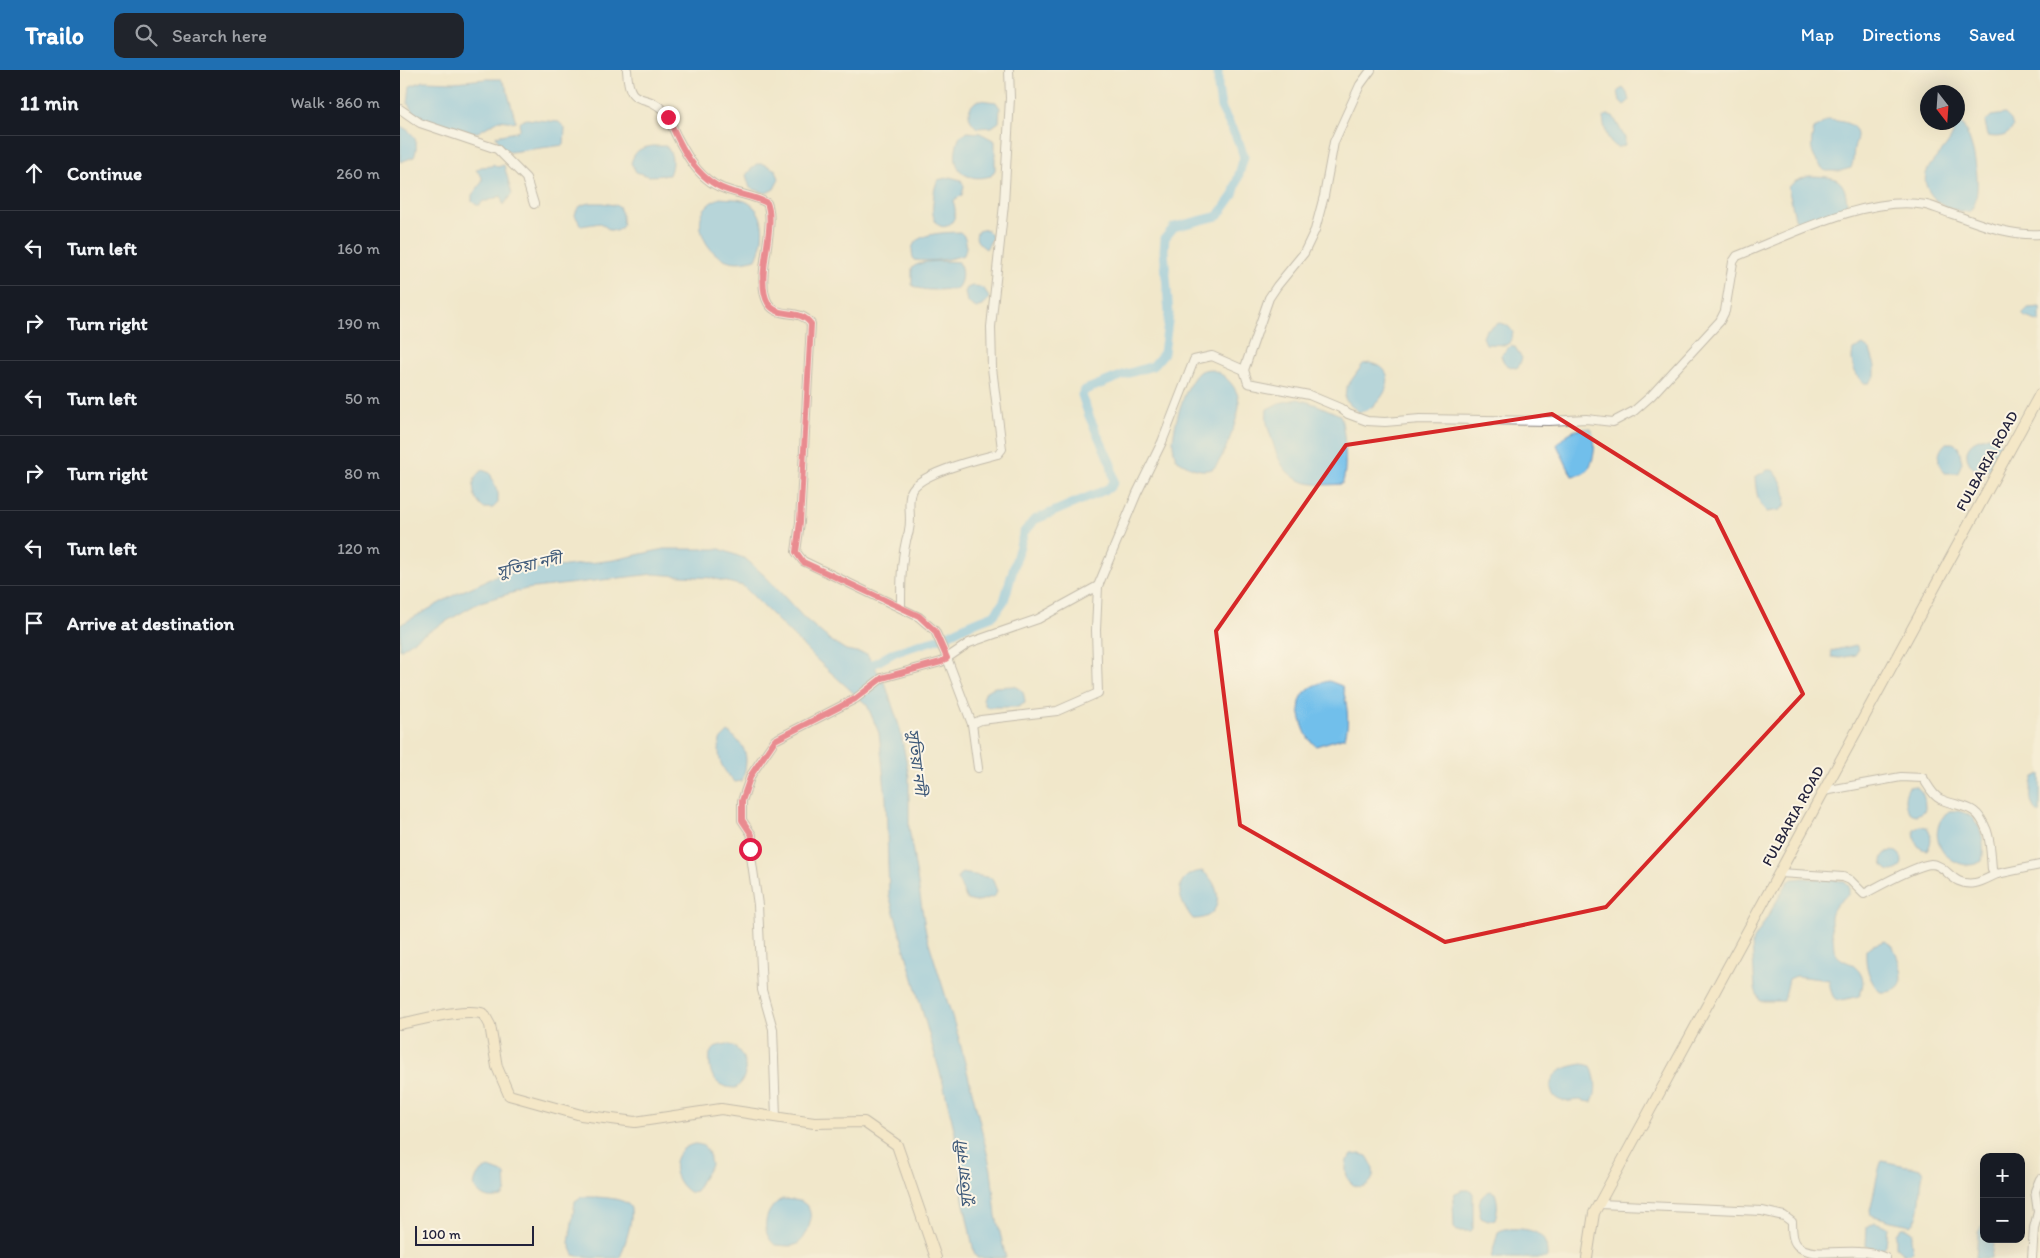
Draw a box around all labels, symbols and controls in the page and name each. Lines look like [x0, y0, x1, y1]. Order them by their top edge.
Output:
search box [114, 13, 464, 58]
text: Trailo [25, 21, 84, 50]
icon: search [132, 21, 160, 49]
text: Search here [172, 24, 267, 47]
text: Map [1801, 24, 1834, 46]
text: Directions [1862, 24, 1941, 46]
text: Saved [1969, 24, 2015, 46]
north arrow [1920, 85, 1965, 130]
text: 11 min [20, 90, 78, 115]
text: Walk · 860 m [291, 93, 380, 112]
route end [657, 106, 680, 129]
icon: ahead [20, 159, 48, 187]
text: Continue [67, 162, 142, 185]
text: 260 m [336, 164, 380, 183]
icon: left [20, 234, 48, 262]
text: Turn left [67, 237, 137, 260]
text: 160 m [337, 239, 380, 258]
icon: right [20, 309, 48, 337]
text: Turn right [67, 312, 148, 335]
text: 190 m [337, 314, 380, 333]
icon: left [20, 384, 48, 412]
text: Turn left [67, 387, 137, 410]
text: 50 m [345, 389, 380, 408]
street label: FULBARIA ROAD [1952, 408, 2022, 514]
icon: right [20, 459, 48, 487]
text: Turn right [67, 462, 148, 485]
text: 80 m [344, 464, 380, 483]
icon: left [20, 534, 48, 562]
text: Turn left [67, 537, 137, 560]
text: 120 m [337, 539, 380, 558]
water label: সুতিয়া নদী [495, 548, 566, 582]
icon: arrive [20, 609, 48, 637]
text: Arrive at destination [67, 612, 234, 635]
water label: সুতিয়া নদী [904, 728, 931, 799]
street label: FULBARIA ROAD [1758, 763, 1828, 869]
route start [739, 838, 762, 861]
water label: সুতিয়া নদী [951, 1138, 976, 1209]
map controls [1980, 1153, 2025, 1243]
button: + [1980, 1153, 2025, 1198]
button: − [1980, 1198, 2025, 1243]
scale bar [415, 1223, 534, 1246]
text: 100 m [422, 1226, 461, 1243]

